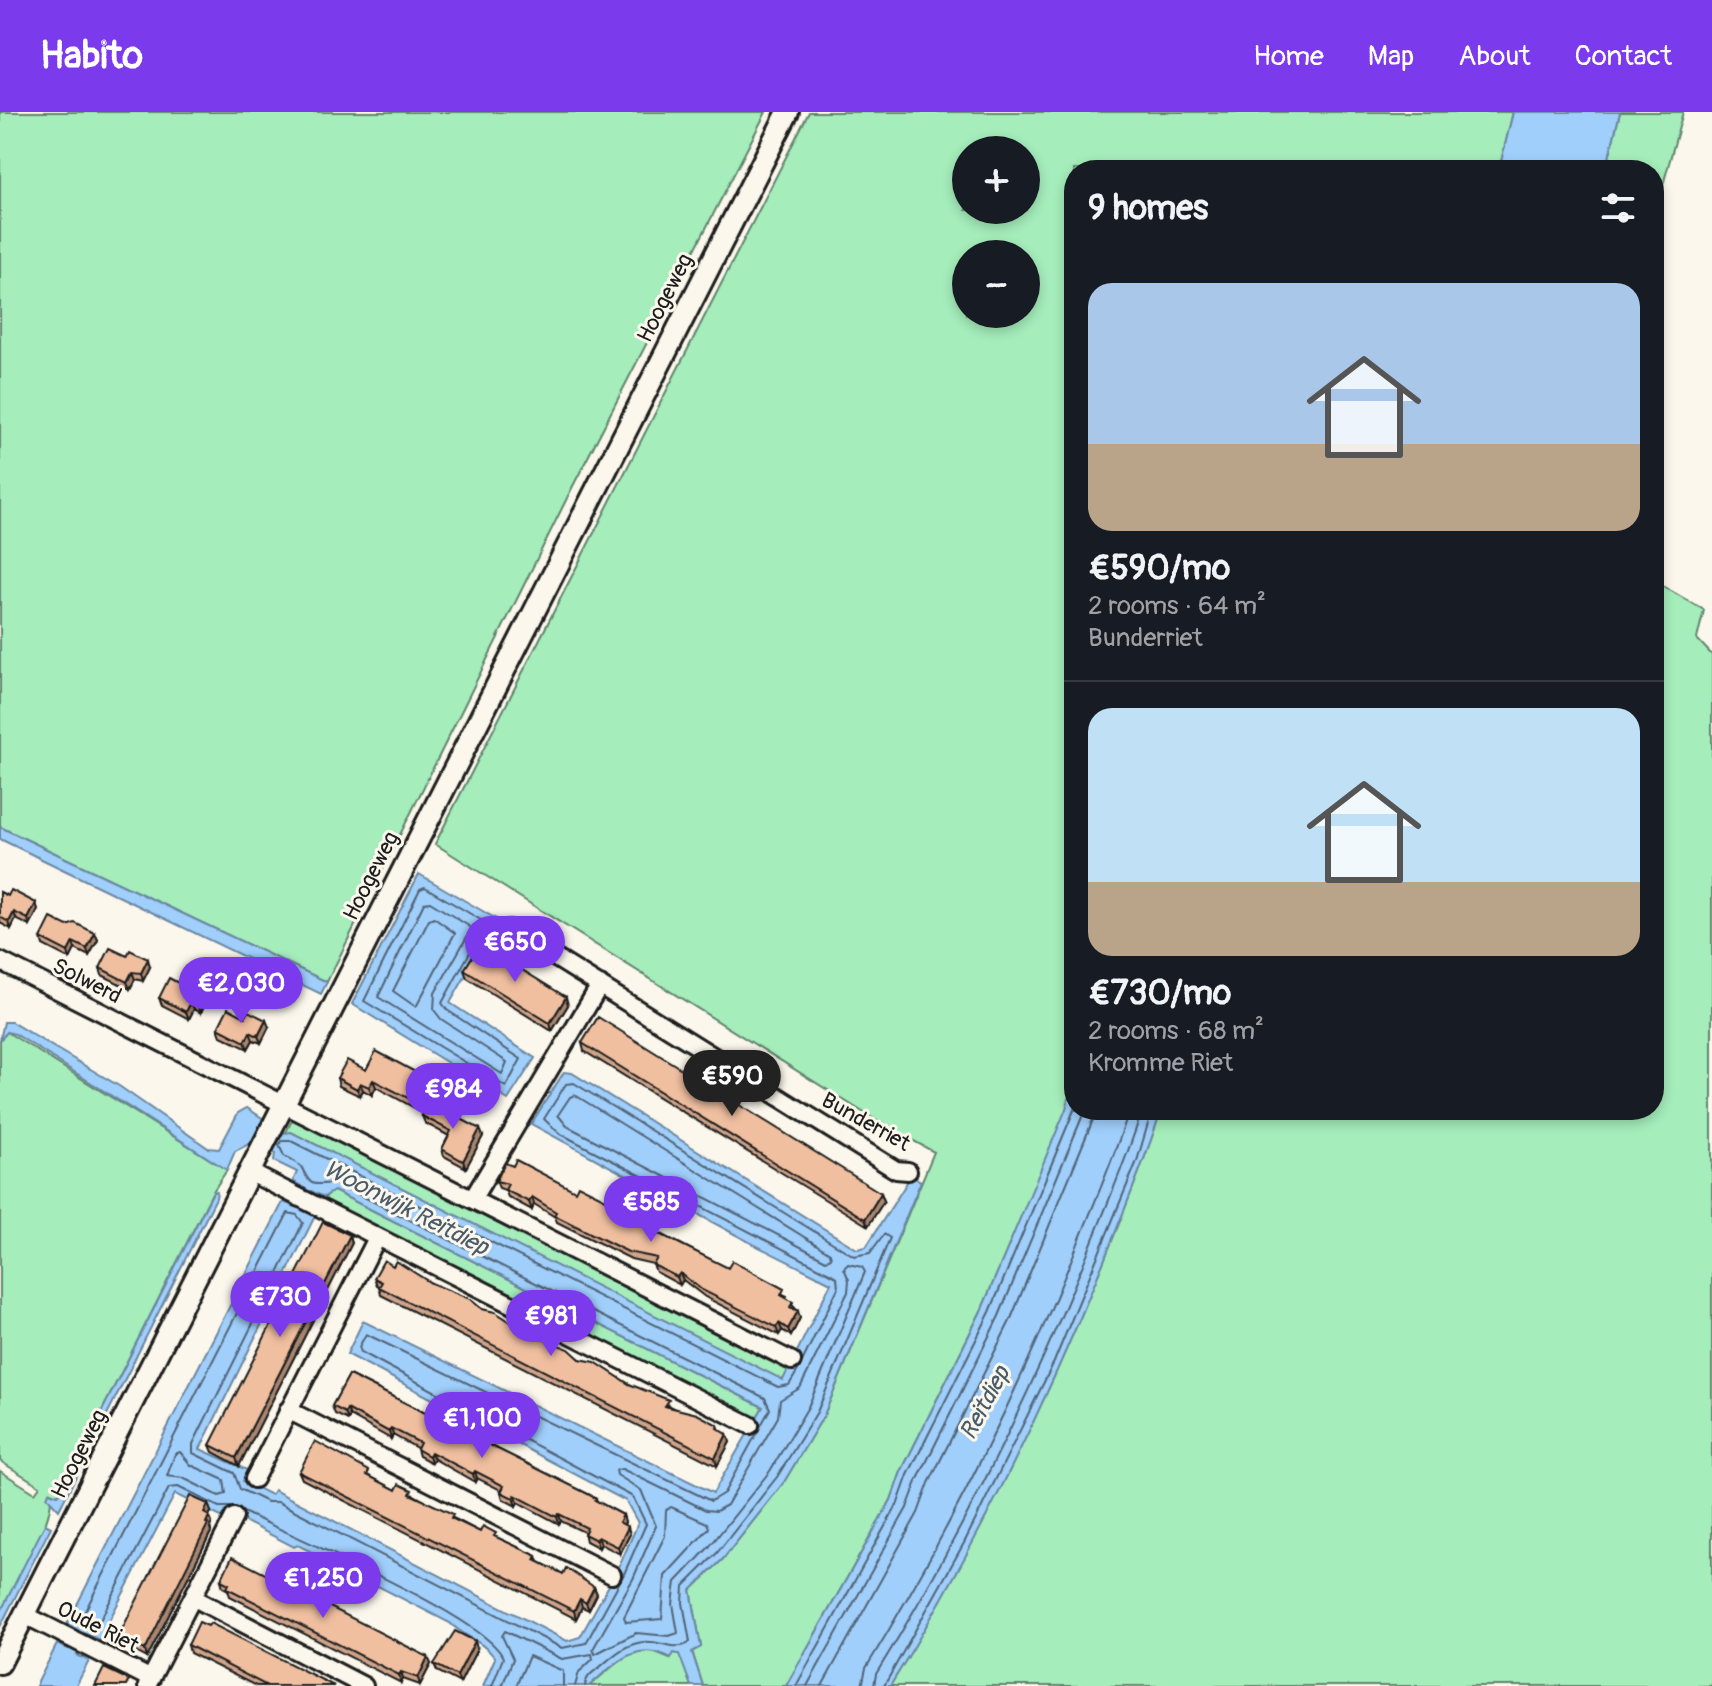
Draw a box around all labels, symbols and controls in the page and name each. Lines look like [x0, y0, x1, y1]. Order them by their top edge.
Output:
text: Habito [40, 32, 143, 80]
text: Home [1253, 39, 1324, 74]
text: Map [1368, 39, 1414, 74]
text: About [1458, 39, 1531, 74]
text: Contact [1575, 39, 1672, 74]
map controls [952, 136, 1040, 328]
button: + [952, 136, 1040, 224]
icon: filters [1596, 186, 1640, 230]
text: 9 homes [1088, 187, 1208, 230]
button: − [952, 240, 1040, 328]
street label: Hoogeweg [631, 249, 699, 347]
icon: home [1292, 335, 1436, 479]
text: €590/mo [1088, 547, 1230, 590]
text: 2 rooms · 64 m² [1088, 590, 1266, 622]
text: Bunderriet [1088, 622, 1203, 654]
icon: home [1292, 760, 1436, 904]
street label: Hoogeweg [337, 827, 405, 925]
pin: €650 [468, 916, 562, 984]
text: €650 [483, 926, 547, 958]
street label: Solwerd [48, 952, 126, 1010]
pin: €2,030 [176, 957, 306, 1025]
text: €2,030 [197, 967, 285, 999]
text: €730/mo [1088, 972, 1231, 1015]
text: 2 rooms · 68 m² [1088, 1015, 1264, 1047]
text: Kromme Riet [1088, 1047, 1233, 1079]
pin: €590 [685, 1050, 779, 1118]
text: €590 [701, 1060, 763, 1092]
pin: €984 [406, 1063, 500, 1131]
text: €984 [424, 1073, 482, 1105]
street label: Bunderriet [817, 1086, 915, 1158]
water label: Woonwijk Reitdiep [319, 1154, 495, 1263]
pin: €585 [604, 1176, 698, 1244]
text: €585 [622, 1186, 680, 1218]
pin: €730 [233, 1271, 327, 1339]
text: €730 [248, 1281, 312, 1313]
pin: €981 [504, 1290, 598, 1358]
text: €981 [524, 1300, 578, 1332]
water label: Reitdiep [954, 1360, 1017, 1445]
pin: €1,100 [417, 1392, 547, 1460]
text: €1,100 [442, 1402, 522, 1434]
street label: Hoogeweg [45, 1405, 113, 1503]
pin: €1,250 [258, 1552, 388, 1620]
text: €1,250 [283, 1562, 363, 1594]
street label: Oude Riet [52, 1595, 144, 1660]

